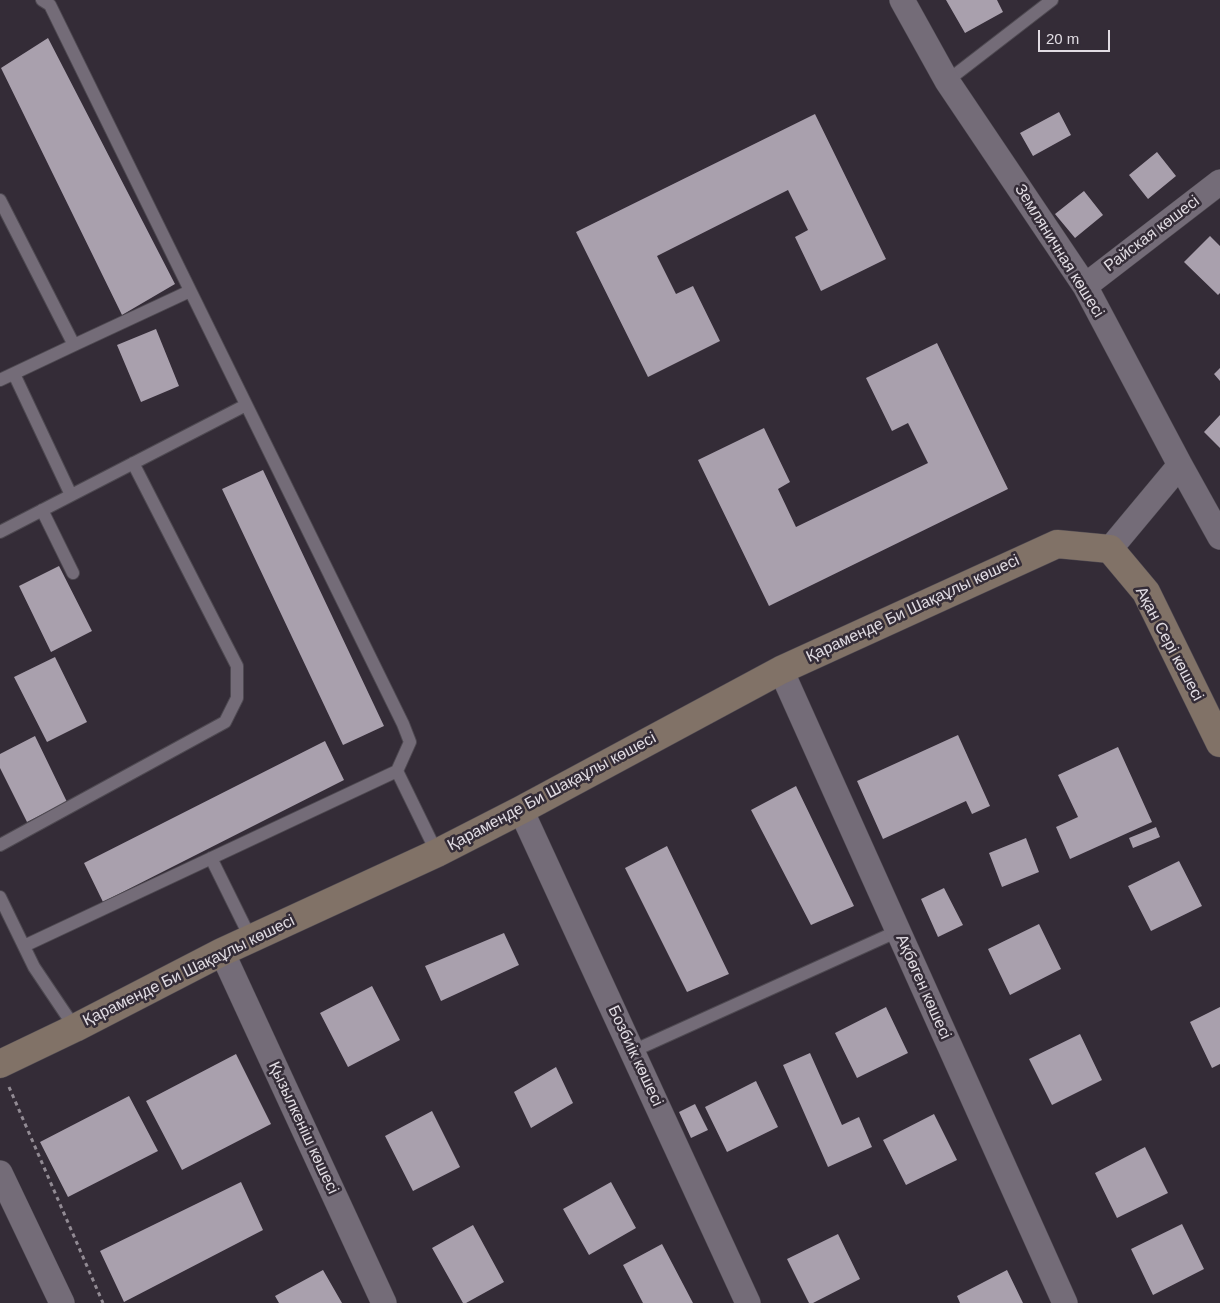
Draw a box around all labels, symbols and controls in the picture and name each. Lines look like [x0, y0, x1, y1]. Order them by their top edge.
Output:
scale bar [1040, 20, 1112, 52]
text: 20 m [1046, 30, 1079, 47]
street label: Земляничная көшесі [1010, 181, 1108, 321]
street label: Райская көшесі [1100, 192, 1204, 276]
street label: Қараменде Би Шақаұлы көшесі [803, 551, 1023, 667]
street label: Ақан Сері көшесі [1131, 584, 1207, 704]
street label: Қараменде Би Шақаұлы көшесі [445, 729, 659, 855]
street label: Қараменде Би Шақаұлы көшесі [80, 911, 298, 1031]
street label: Ақбөген көшесі [891, 932, 955, 1042]
street label: Бозбиік көшесі [603, 1003, 667, 1109]
street label: Қызылкеніш көшесі [264, 1059, 342, 1197]

